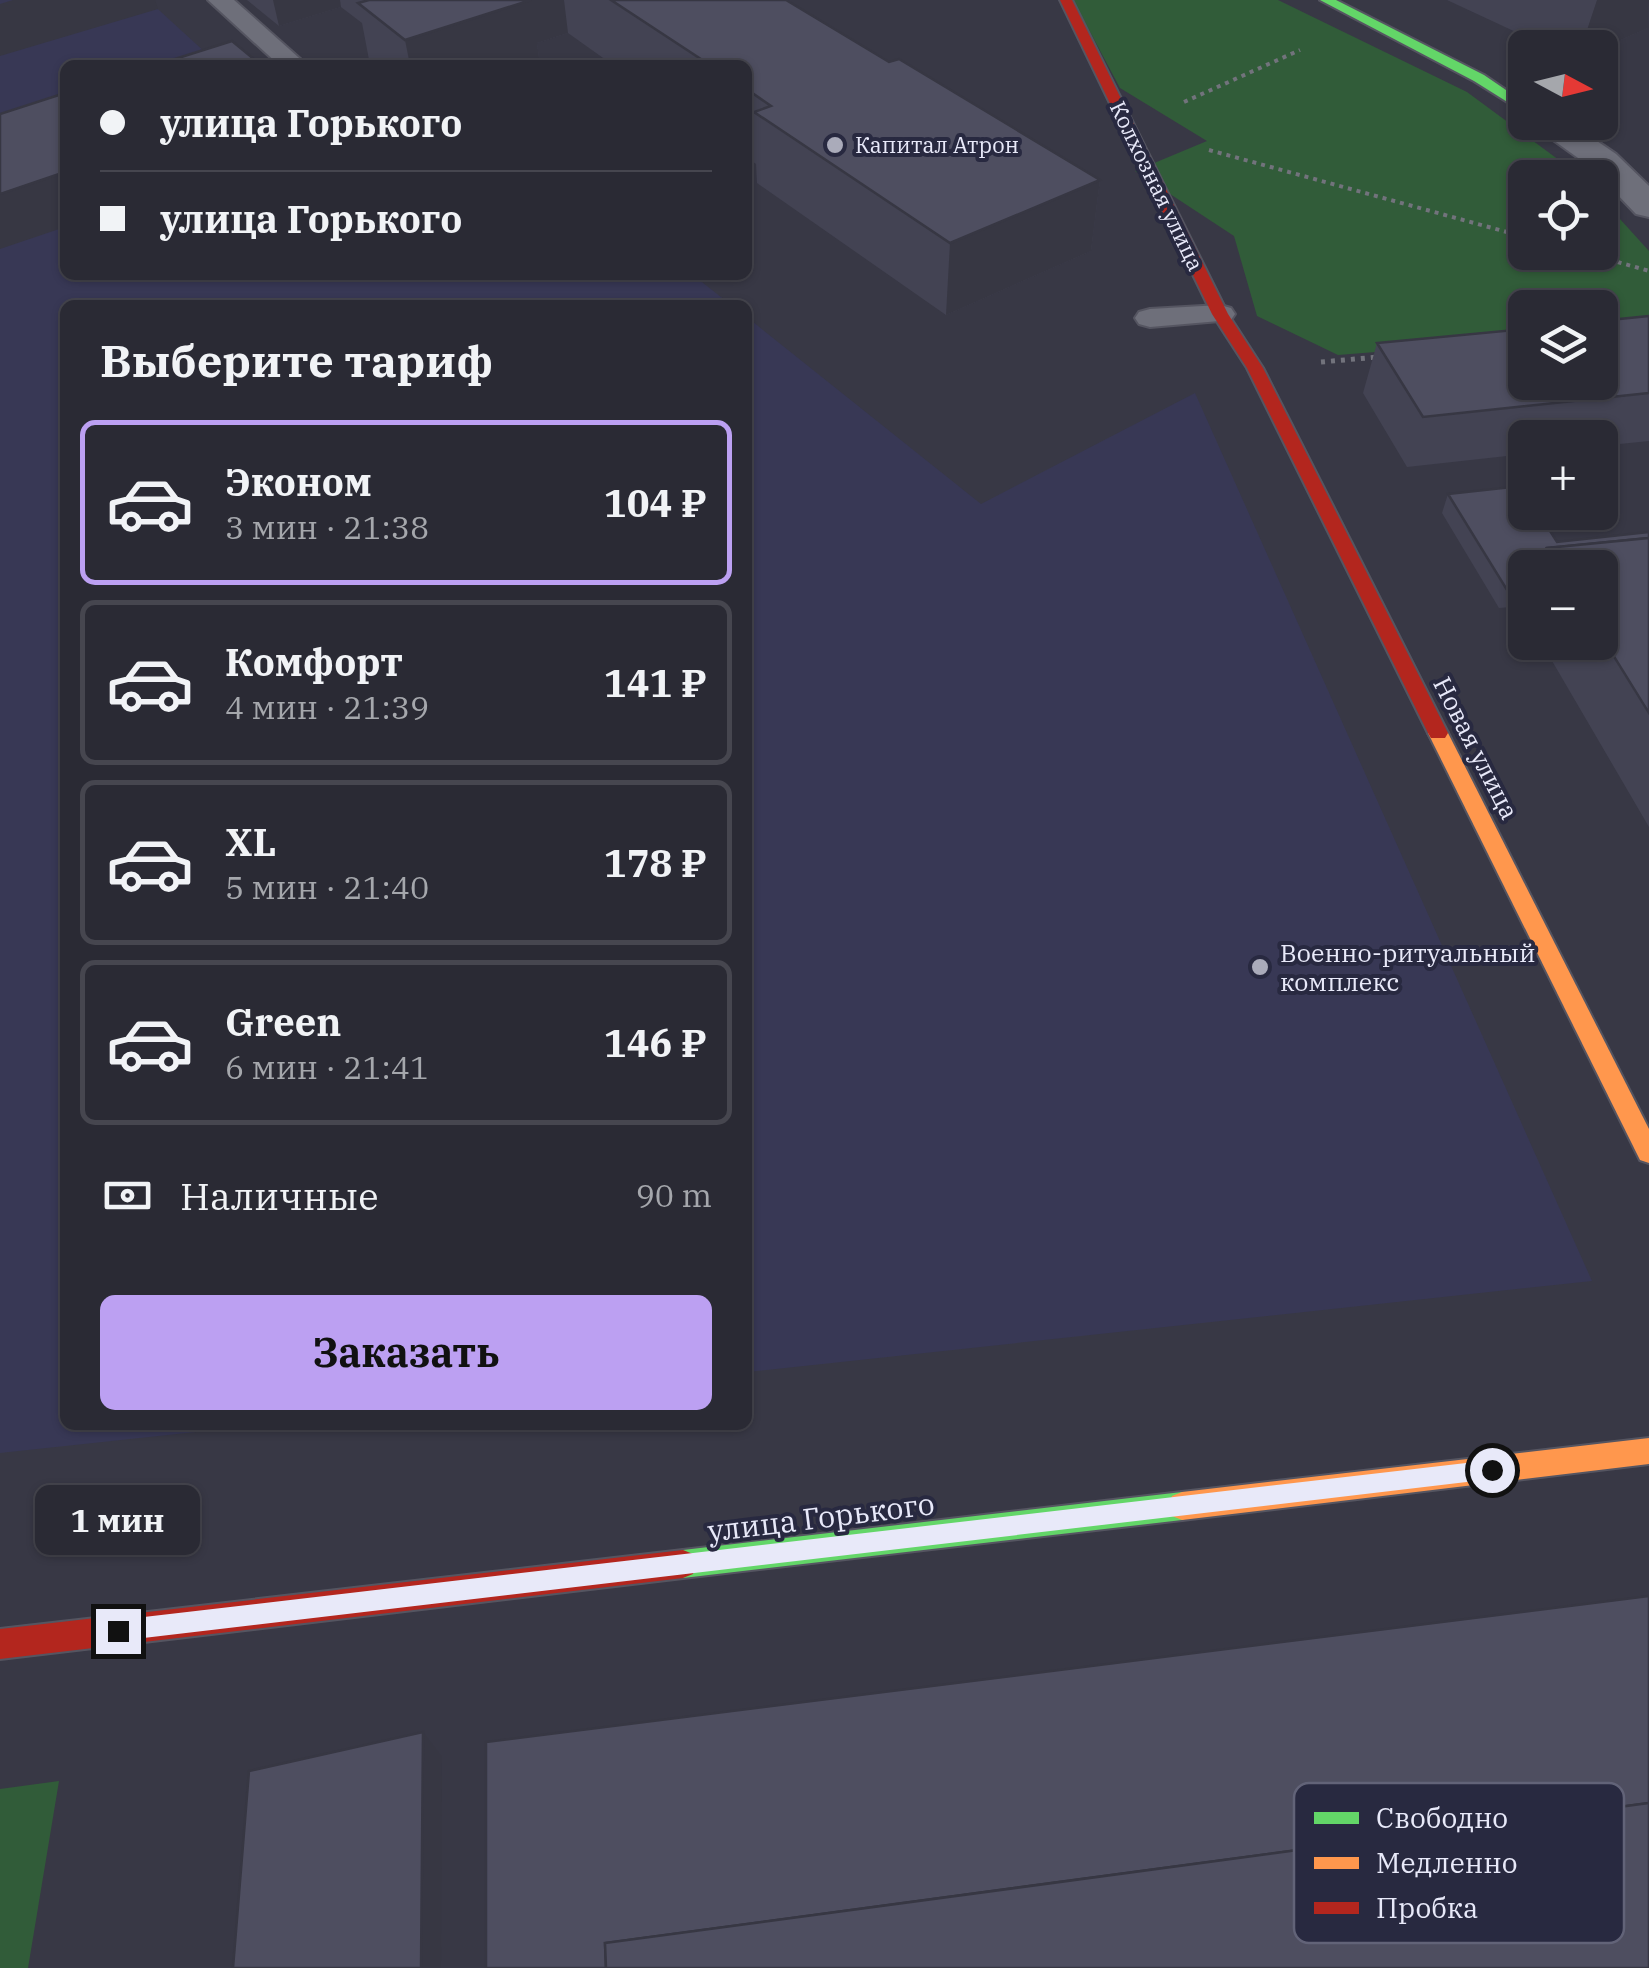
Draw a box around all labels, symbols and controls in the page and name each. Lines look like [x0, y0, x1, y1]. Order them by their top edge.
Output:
north arrow [1508, 30, 1618, 140]
map controls [1508, 30, 1618, 660]
street label: Колхозная улица [1104, 96, 1211, 275]
text: улица Горького [160, 98, 462, 147]
place label: Капитал Атрон [855, 130, 1019, 159]
marker: Капитал Атрон [824, 134, 846, 156]
button: locate [1508, 160, 1618, 270]
text: улица Горького [160, 194, 462, 243]
button: layers [1508, 290, 1618, 400]
text: Выберите тариф [100, 331, 493, 389]
button: + [1508, 420, 1618, 530]
text: Эконом [225, 457, 372, 506]
icon: car [105, 458, 195, 548]
text: 104 ₽ [604, 478, 707, 527]
text: 3 мин · 21:38 [225, 506, 429, 548]
button: − [1508, 550, 1618, 660]
text: Комфорт [225, 637, 403, 686]
icon: car [105, 638, 195, 728]
text: 141 ₽ [604, 658, 707, 707]
street label: Новая улица [1426, 671, 1527, 825]
text: 4 мин · 21:39 [225, 686, 429, 728]
text: XL [225, 817, 276, 866]
icon: car [105, 818, 195, 908]
text: 178 ₽ [604, 838, 707, 887]
text: 5 мин · 21:40 [225, 866, 429, 908]
place label: Военно-ритуальный комплекс [1280, 936, 1536, 998]
marker: Военно-ритуальный комплекс [1249, 956, 1271, 978]
text: Green [225, 997, 341, 1046]
icon: car [105, 998, 195, 1088]
text: 146 ₽ [604, 1018, 707, 1067]
text: 6 мин · 21:41 [225, 1046, 429, 1088]
icon: cash [100, 1168, 155, 1223]
text: Наличные [180, 1171, 379, 1220]
text: 90 m [636, 1174, 712, 1216]
button: Заказать [100, 1295, 712, 1410]
route start [1470, 1448, 1515, 1493]
street label: улица Горького [705, 1483, 936, 1550]
callout: 1 мин [36, 1486, 200, 1556]
text: 1 мин [71, 1499, 164, 1541]
route end [96, 1609, 141, 1654]
legend [1294, 1783, 1624, 1943]
text: Свободно [1376, 1799, 1508, 1836]
text: Медленно [1376, 1844, 1517, 1881]
text: Пробка [1376, 1889, 1478, 1926]

